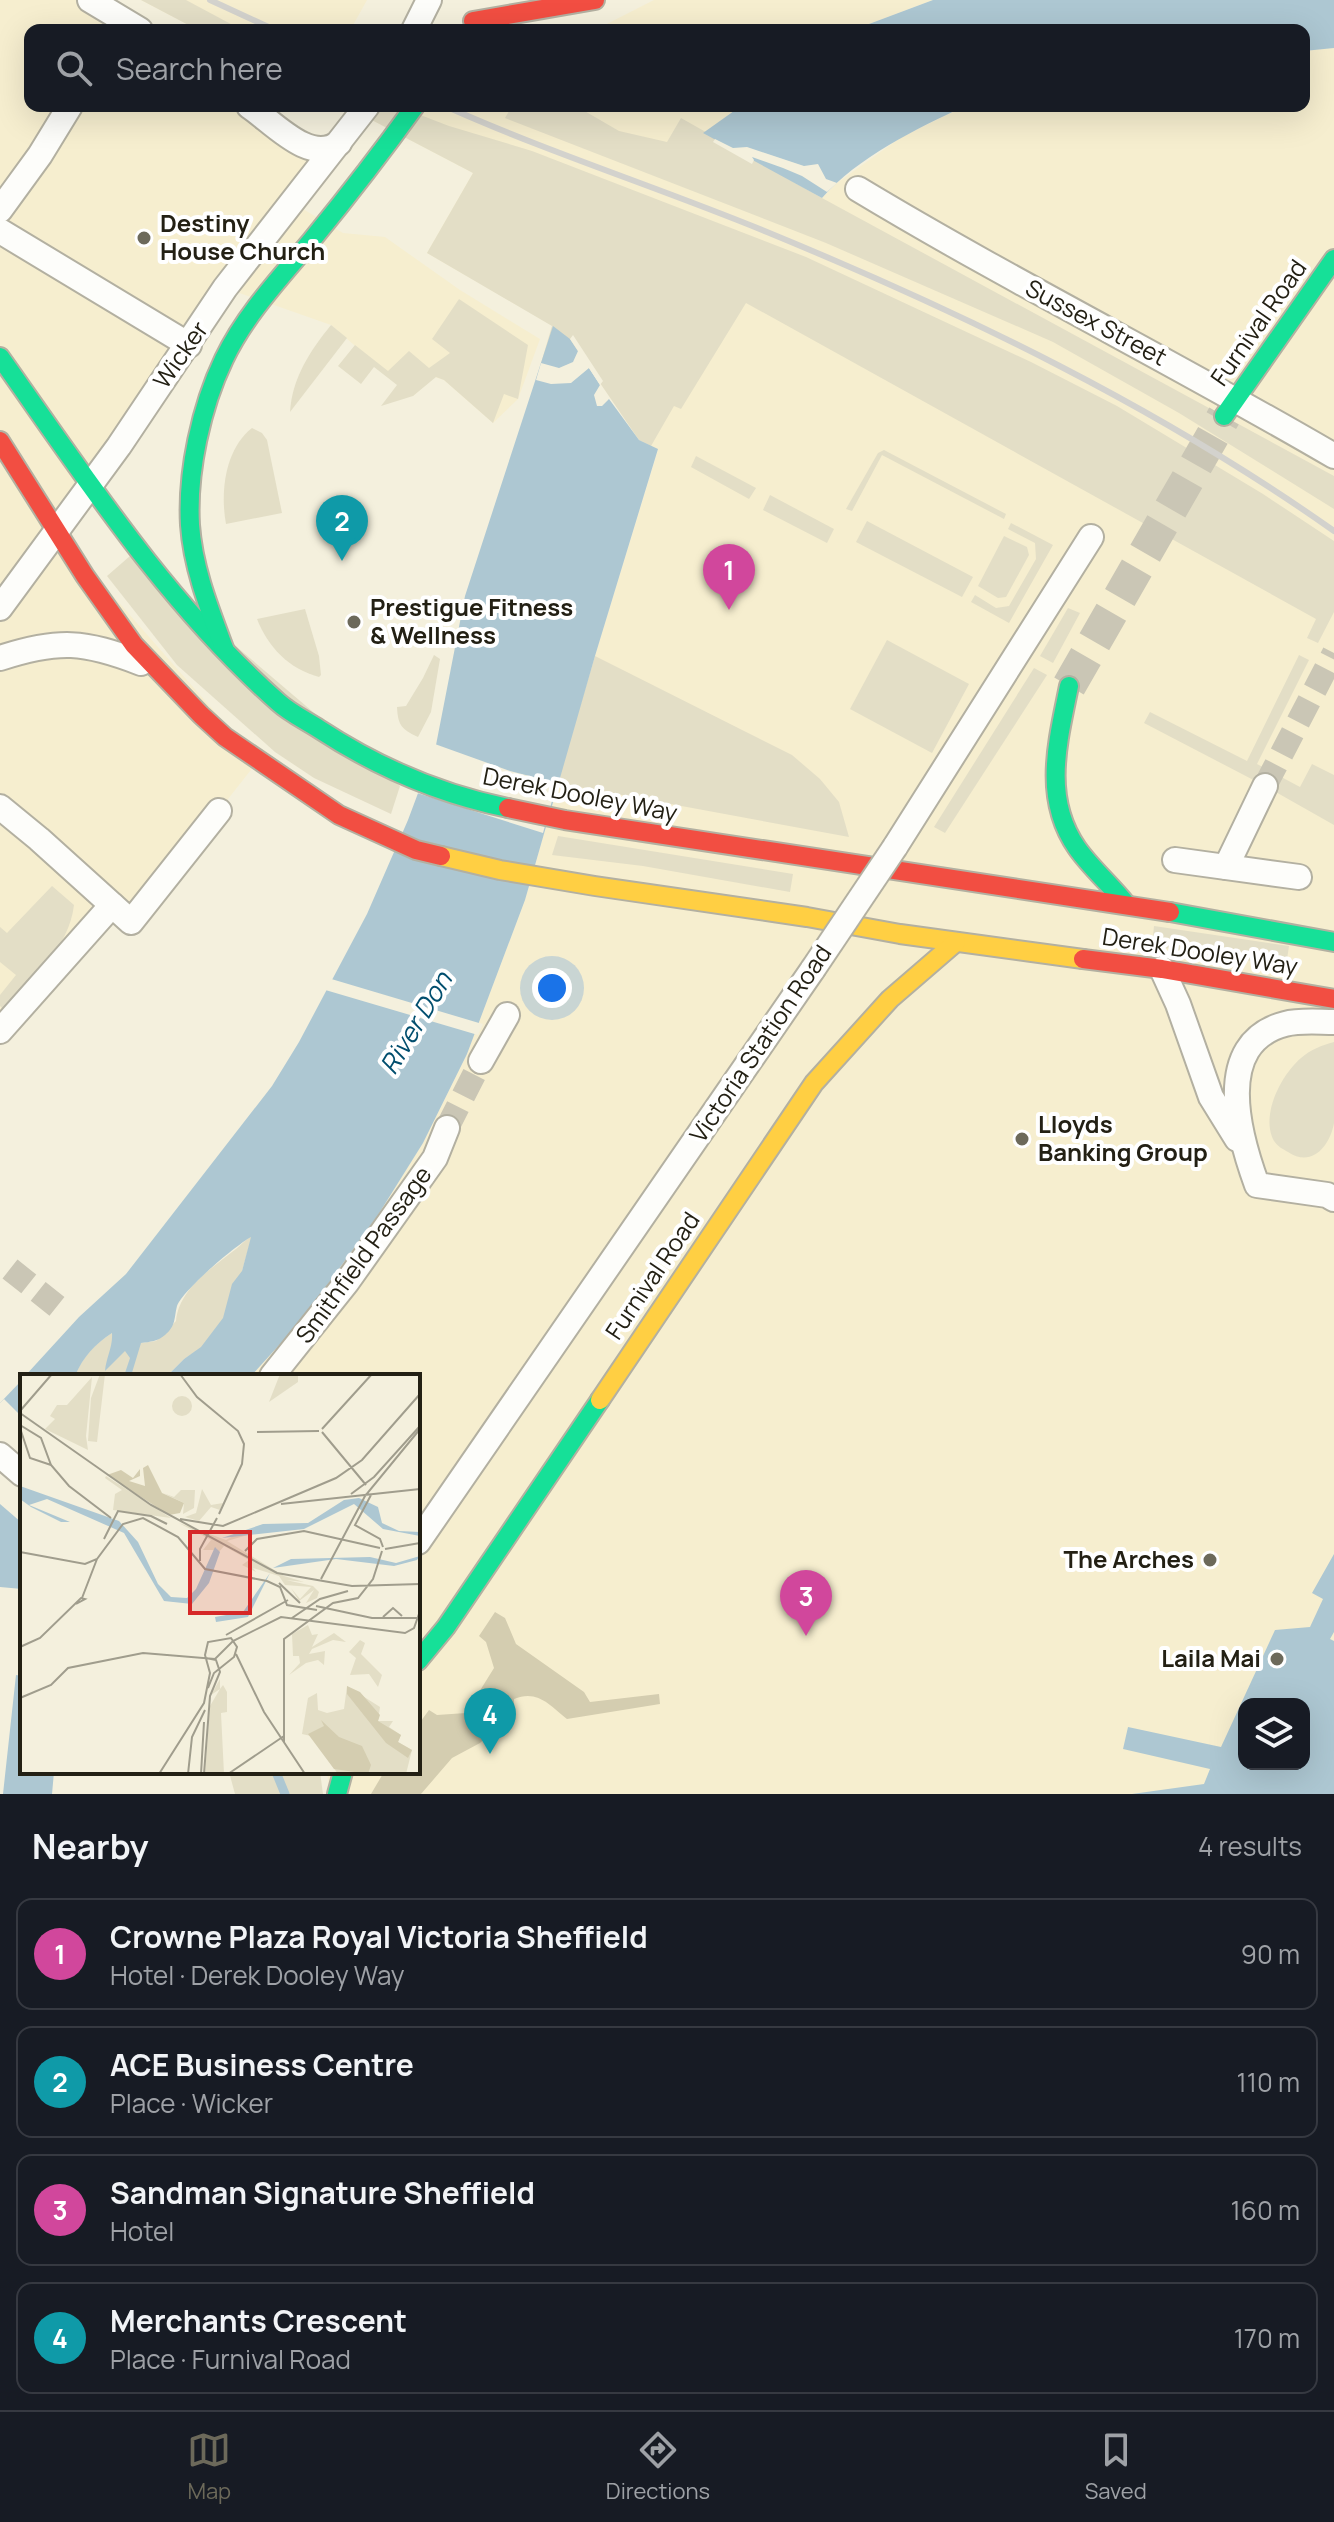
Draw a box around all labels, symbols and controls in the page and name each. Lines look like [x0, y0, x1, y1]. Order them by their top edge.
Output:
search box [24, 24, 1310, 112]
icon: search [52, 46, 96, 90]
text: Search here [116, 48, 283, 89]
place label: Destiny House Church [160, 206, 325, 267]
marker: Destiny House Church [135, 229, 153, 247]
street label: Furnival Road [1202, 252, 1313, 392]
street label: Sussex Street [1020, 271, 1173, 373]
street label: Wicker [145, 314, 215, 394]
pin: 2 [316, 495, 368, 561]
pin: 1 [703, 544, 755, 610]
place label: Prestigue Fitness & Wellness [370, 590, 573, 651]
marker: Prestigue Fitness & Wellness [345, 613, 363, 631]
street label: Derek Dooley Way [480, 759, 681, 829]
street label: Derek Dooley Way [1100, 919, 1301, 982]
street label: Victoria Station Road [681, 938, 838, 1148]
water label: River Don [371, 963, 461, 1080]
your location [532, 968, 572, 1008]
place label: Lloyds Banking Group [1038, 1107, 1208, 1168]
marker: Lloyds Banking Group [1013, 1130, 1031, 1148]
street label: Smithfield Passage [287, 1159, 438, 1349]
street label: Furnival Road [597, 1205, 707, 1345]
inset map [20, 1374, 420, 1774]
place label: The Arches [1063, 1542, 1194, 1575]
marker: The Arches [1201, 1551, 1219, 1569]
pin: 3 [780, 1570, 832, 1636]
place label: Laila Mai [1161, 1641, 1261, 1674]
marker: Laila Mai [1268, 1650, 1286, 1668]
pin: 4 [464, 1688, 516, 1754]
map controls [1238, 1698, 1310, 1770]
button: layers [1238, 1698, 1310, 1770]
text: Nearby [32, 1823, 148, 1869]
text: 4 results [1198, 1828, 1302, 1864]
text: Crowne Plaza Royal Victoria Sheffield [110, 1916, 648, 1957]
text: 1 [54, 1936, 66, 1972]
text: 90 m [1241, 1936, 1300, 1972]
text: Hotel · Derek Dooley Way [110, 1957, 404, 1993]
text: ACE Business Centre [110, 2044, 414, 2085]
text: 2 [52, 2064, 68, 2100]
text: 110 m [1237, 2064, 1300, 2100]
text: Place · Wicker [110, 2085, 273, 2121]
text: Sandman Signature Sheffield [110, 2172, 535, 2213]
text: 3 [52, 2192, 68, 2228]
text: 160 m [1231, 2192, 1300, 2228]
text: Hotel [110, 2213, 174, 2249]
text: Merchants Crescent [110, 2300, 407, 2341]
text: 4 [52, 2320, 68, 2356]
text: 170 m [1234, 2320, 1300, 2356]
text: Place · Furnival Road [110, 2341, 351, 2377]
tab: Map [187, 2428, 231, 2506]
tab: Directions [606, 2428, 710, 2506]
tab: Saved [1085, 2428, 1147, 2506]

